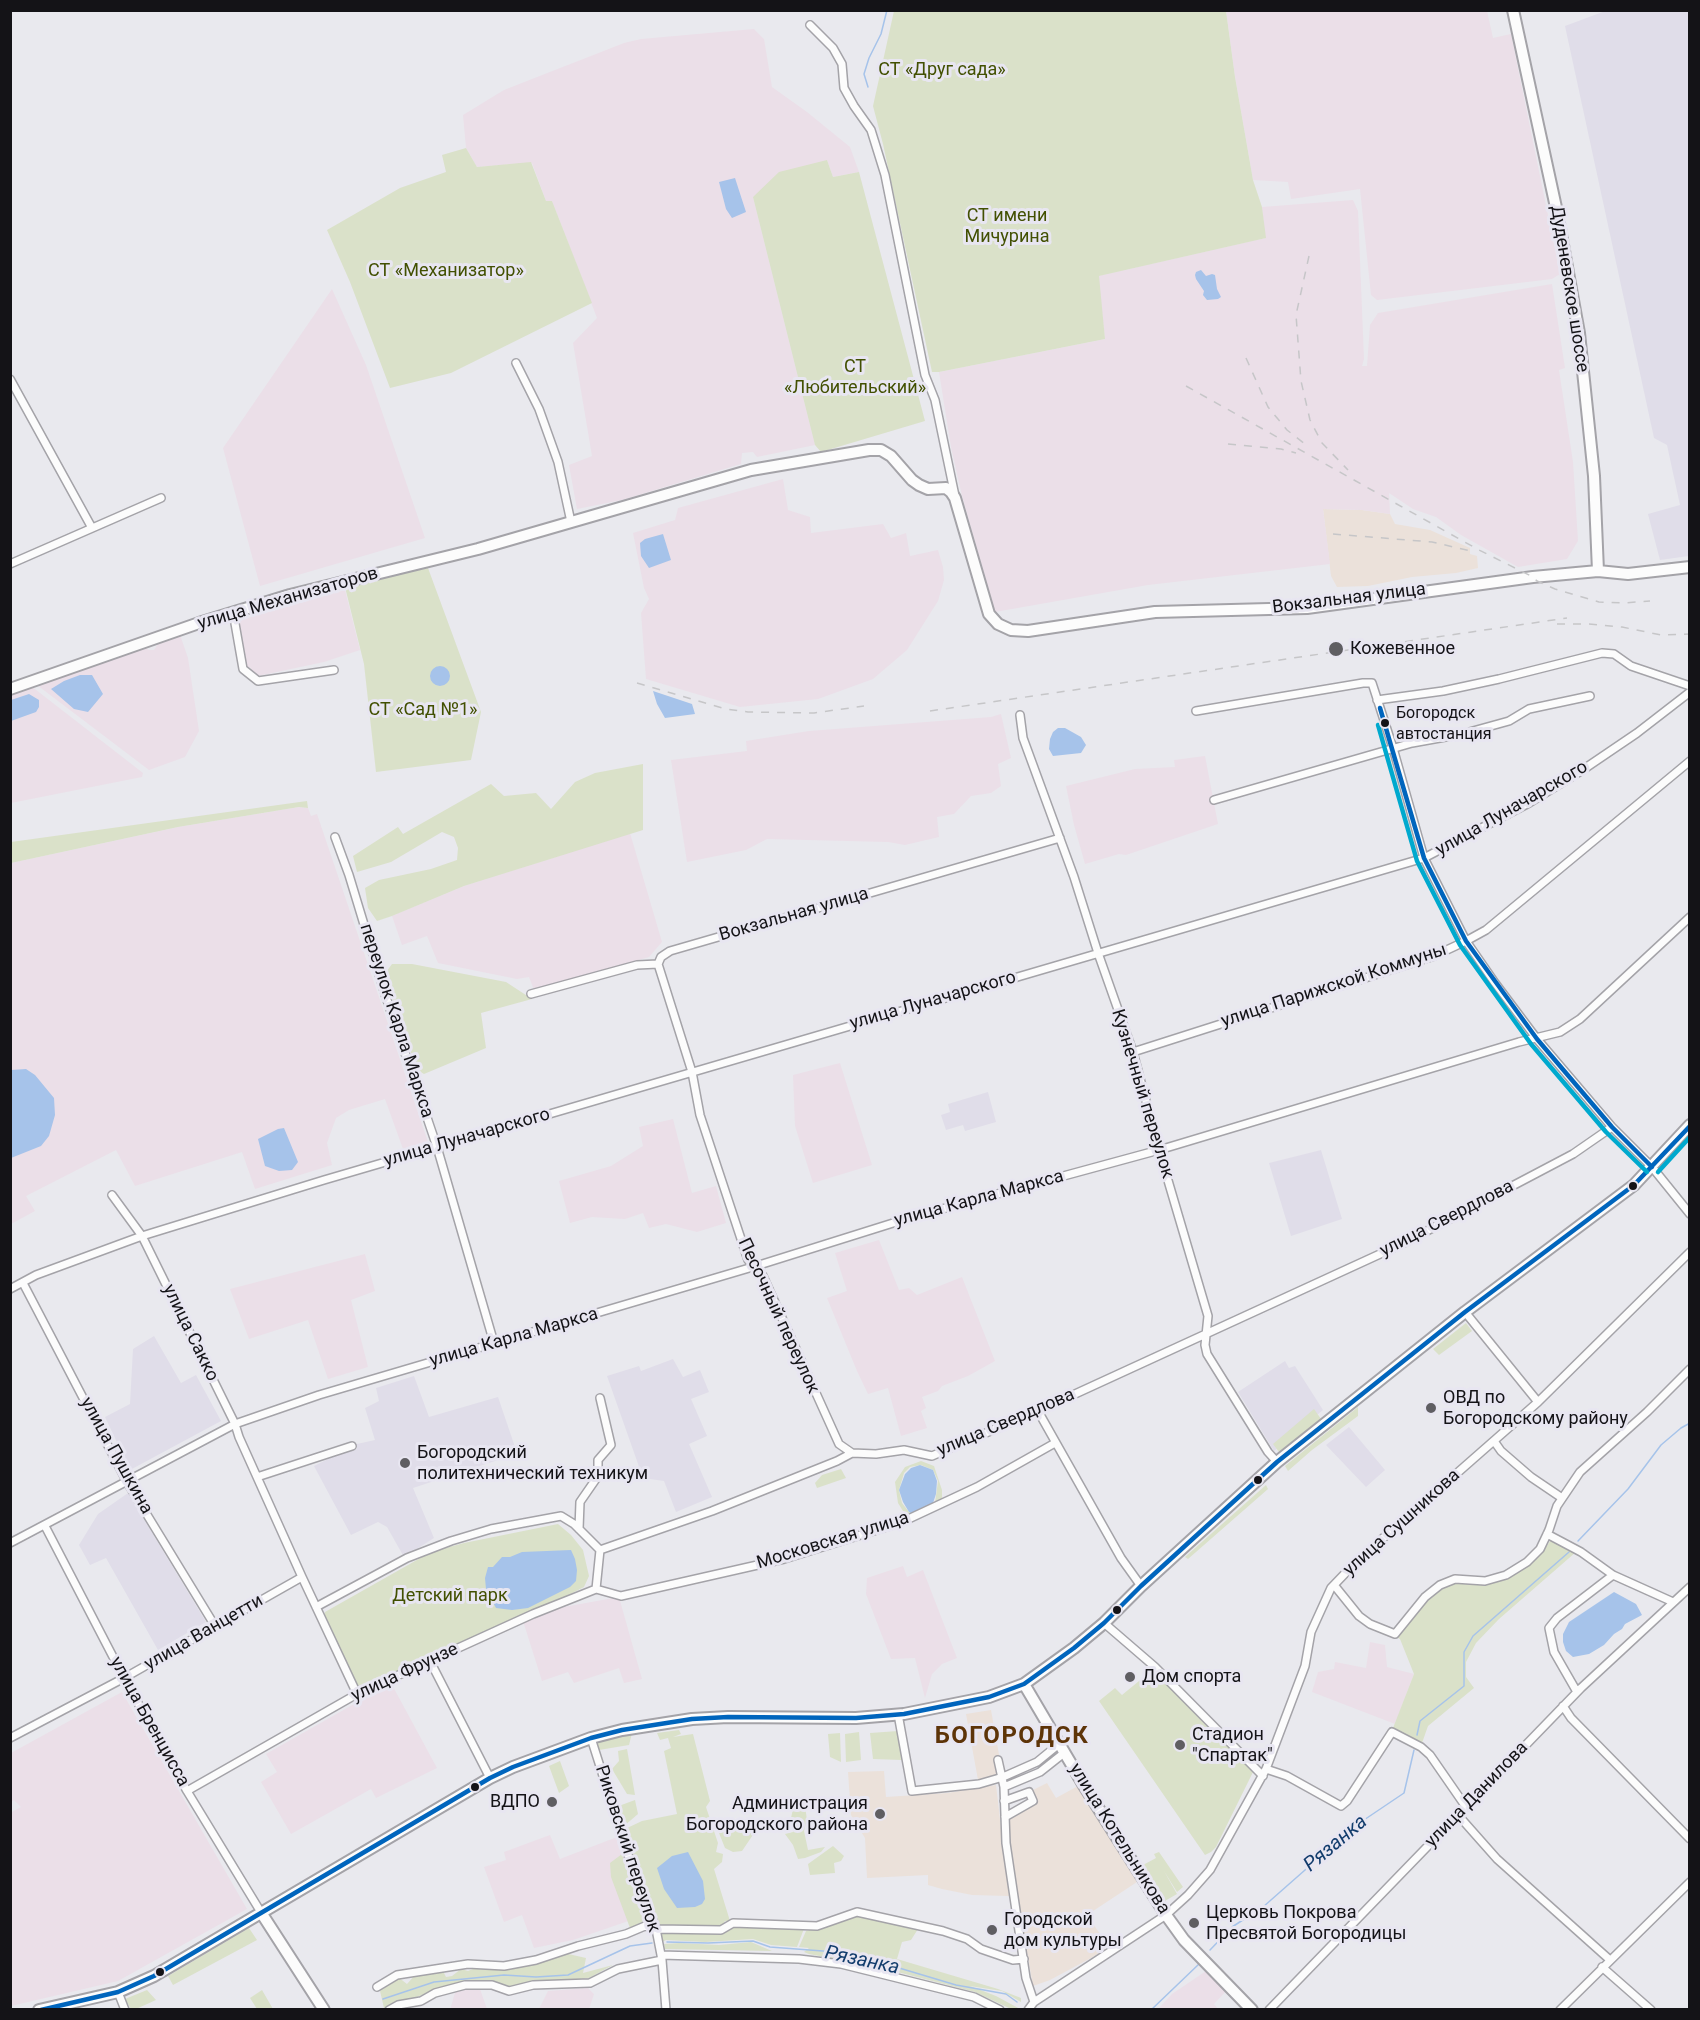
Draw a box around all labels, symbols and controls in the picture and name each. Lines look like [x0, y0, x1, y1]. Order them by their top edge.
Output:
park label: СТ «Друг сада» [878, 59, 1006, 81]
street label: Дуденевское шоссе [1545, 204, 1593, 374]
park label: СТ имени Мичурина [964, 205, 1050, 248]
park label: СТ «Механизатор» [368, 260, 524, 282]
park label: СТ «Любительский» [784, 356, 926, 398]
street label: улица Механизаторов [195, 563, 381, 635]
street label: Вокзальная улица [1271, 579, 1427, 619]
place label: Кожевенное [1350, 638, 1455, 660]
marker: Кожевенное [1327, 640, 1345, 658]
park label: СТ «Сад №1» [368, 699, 478, 721]
place label: Богородск автостанция [1396, 704, 1492, 742]
marker: Богородск автостанция [1379, 717, 1391, 729]
street label: улица Луначарского [1432, 757, 1592, 861]
street label: Вокзальная улица [717, 883, 871, 947]
street label: переулок Карла Маркса [354, 921, 438, 1121]
street label: улица Парижской Коммуны [1218, 939, 1450, 1033]
street label: улица Луначарского [847, 967, 1019, 1035]
street label: Кузнечный переулок [1106, 1007, 1178, 1181]
street label: улица Луначарского [381, 1104, 553, 1172]
street label: улица Карла Маркса [892, 1166, 1066, 1232]
street label: улица Свердлова [1377, 1176, 1517, 1262]
unlabelled marker [1627, 1180, 1639, 1192]
street label: Песочный переулок [732, 1235, 824, 1397]
street label: улица Сакко [157, 1281, 223, 1385]
street label: улица Карла Маркса [427, 1304, 601, 1372]
street label: улица Свердлова [934, 1384, 1078, 1462]
place label: ОВД по Богородскому району [1443, 1387, 1628, 1430]
street label: улица Пушкина [75, 1394, 157, 1518]
marker: ОВД по Богородскому району [1424, 1401, 1438, 1415]
place label: Богородский политехнический техникум [417, 1442, 648, 1484]
marker: Богородский политехнический техникум [398, 1456, 412, 1470]
street label: улица Сушникова [1339, 1465, 1465, 1581]
unlabelled marker [1252, 1474, 1264, 1486]
street label: Московская улица [754, 1508, 912, 1574]
park label: Детский парк [392, 1585, 508, 1607]
street label: улица Ванцетти [141, 1590, 267, 1676]
unlabelled marker [1111, 1604, 1123, 1616]
street label: улица Фрунзе [348, 1639, 462, 1707]
street label: улица Бренцисса [104, 1653, 194, 1791]
place label: Дом спорта [1142, 1666, 1241, 1688]
marker: Дом спорта [1123, 1670, 1137, 1684]
district label: БОГОРОДСК [935, 1723, 1089, 1751]
place label: Стадион "Спартак" [1192, 1724, 1273, 1766]
marker: Стадион "Спартак" [1173, 1738, 1187, 1752]
street label: улица Данилова [1421, 1738, 1533, 1852]
street label: улица Котельникова [1064, 1760, 1174, 1918]
street label: Риковский переулок [590, 1763, 664, 1935]
unlabelled marker [469, 1781, 481, 1793]
place label: ВДПО [490, 1791, 540, 1813]
place label: Администрация Богородского района [686, 1793, 868, 1836]
marker: ВДПО [545, 1795, 559, 1809]
marker: Администрация Богородского района [873, 1807, 887, 1821]
water label: Рязанка [1299, 1811, 1373, 1877]
place label: Церковь Покрова Пресвятой Богородицы [1206, 1902, 1406, 1944]
place label: Городской дом культуры [1004, 1909, 1122, 1952]
marker: Церковь Покрова Пресвятой Богородицы [1187, 1916, 1201, 1930]
marker: Городской дом культуры [985, 1923, 999, 1937]
water label: Рязанка [823, 1941, 901, 1981]
unlabelled marker [154, 1966, 166, 1978]

